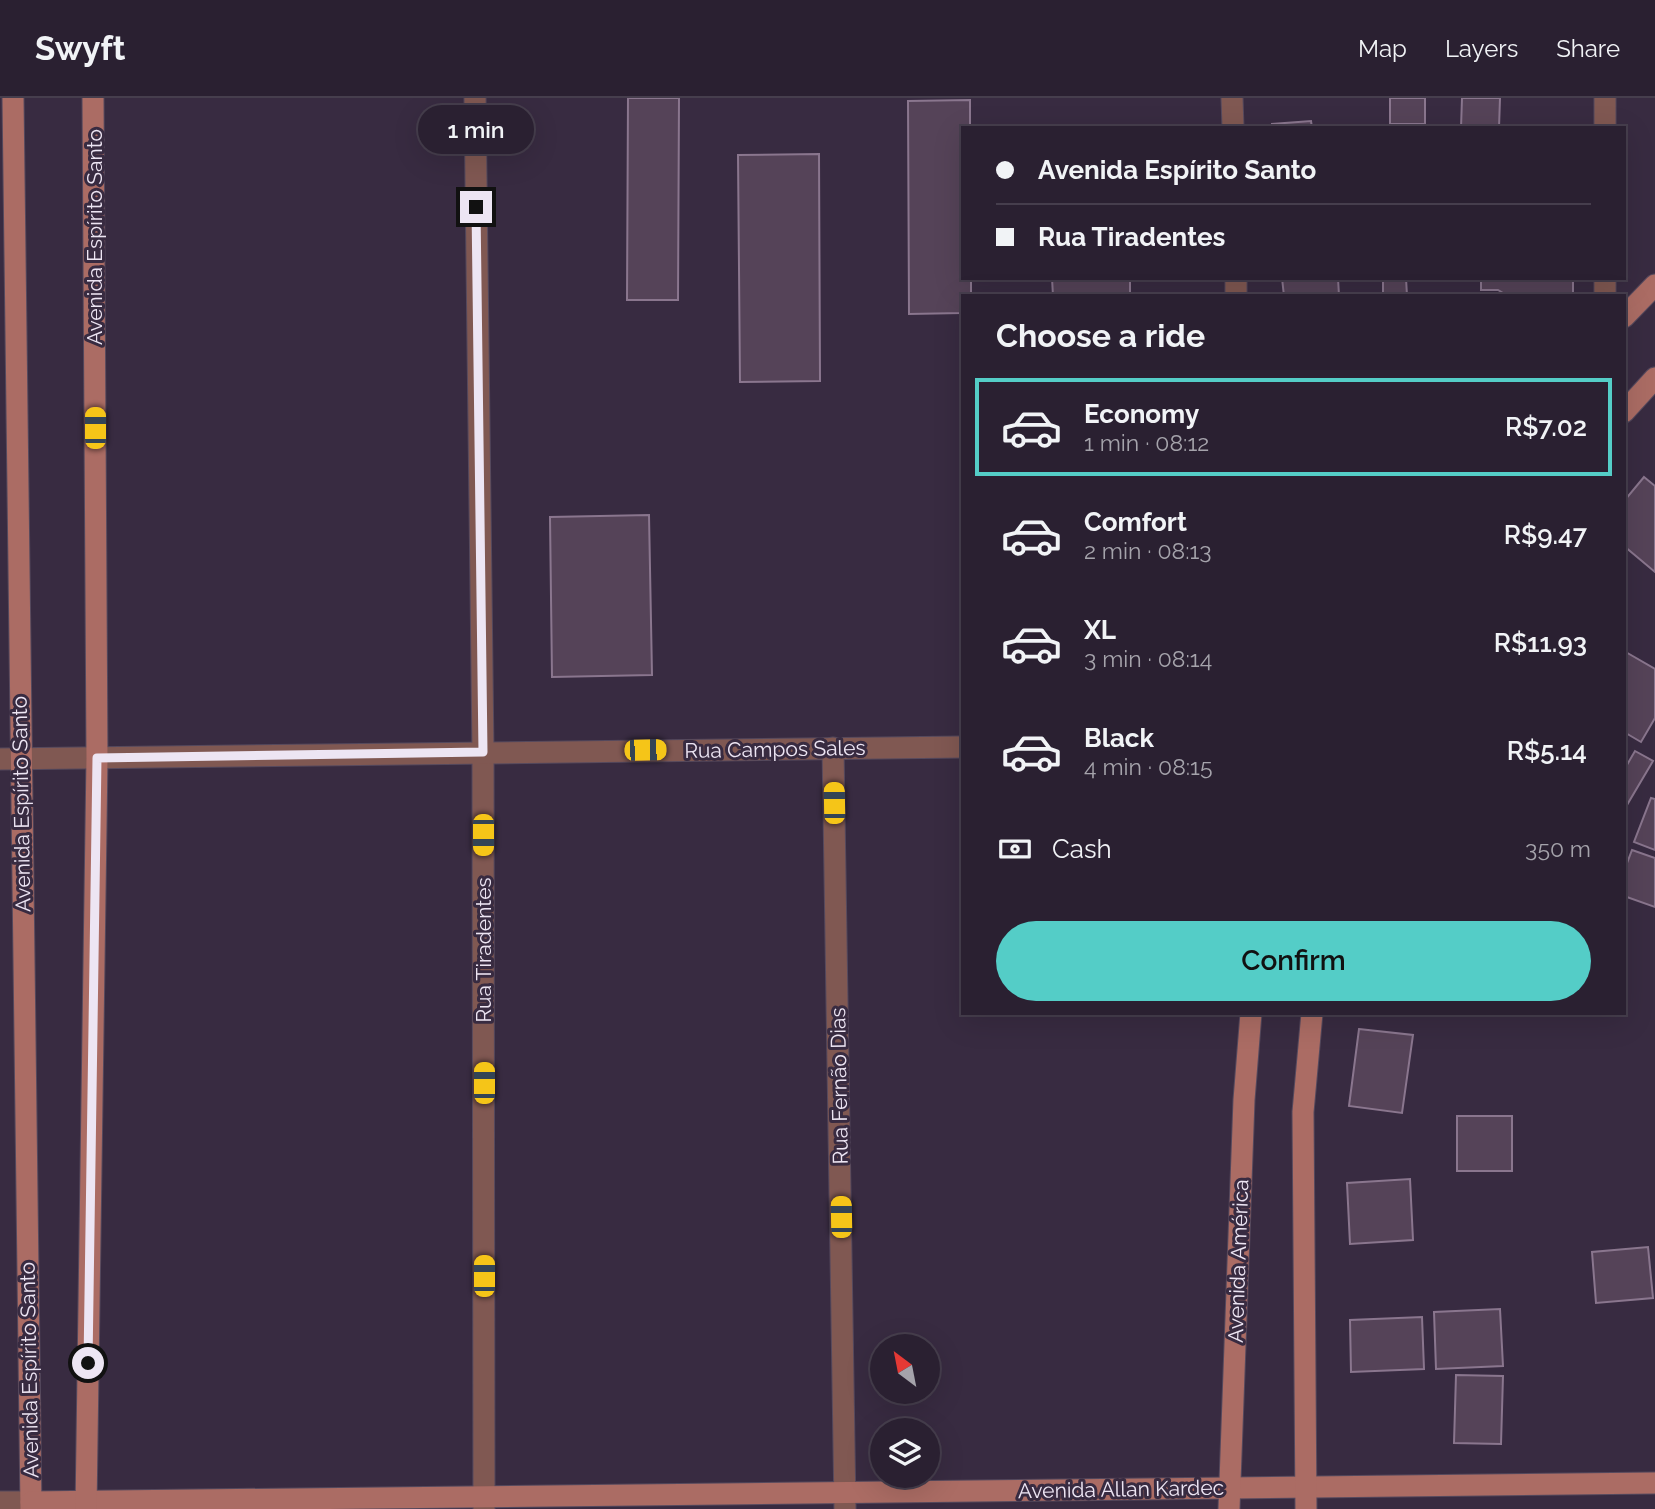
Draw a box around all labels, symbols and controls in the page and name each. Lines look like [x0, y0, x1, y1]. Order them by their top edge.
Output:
text: Swyft [35, 29, 125, 68]
text: Map [1358, 34, 1407, 63]
text: Layers [1445, 34, 1518, 63]
text: Share [1556, 34, 1620, 63]
callout: 1 min [418, 105, 534, 154]
text: 1 min [447, 116, 505, 143]
street label: Avenida Espírito Santo [82, 129, 107, 345]
text: Avenida Espírito Santo [1038, 155, 1316, 185]
route end [460, 191, 492, 223]
text: Rua Tiradentes [1038, 222, 1225, 252]
text: Choose a ride [996, 317, 1205, 354]
icon: car [1000, 396, 1063, 459]
text: Economy [1084, 399, 1199, 429]
car [85, 407, 106, 449]
text: R$7.02 [1505, 412, 1587, 442]
text: 1 min · 08:12 [1084, 429, 1209, 456]
icon: car [1000, 504, 1063, 567]
text: Comfort [1084, 507, 1187, 537]
text: R$9.47 [1504, 520, 1587, 550]
text: 2 min · 08:13 [1084, 537, 1212, 564]
icon: car [1000, 612, 1063, 675]
text: XL [1084, 615, 1116, 645]
text: R$11.93 [1494, 628, 1587, 658]
text: 3 min · 08:14 [1084, 645, 1212, 672]
street label: Avenida Espírito Santo [7, 696, 35, 912]
icon: car [1000, 720, 1063, 783]
text: Black [1084, 723, 1154, 753]
street label: Rua Campos Sales [684, 735, 866, 763]
text: R$5.14 [1507, 736, 1587, 766]
car [624, 739, 667, 761]
text: 4 min · 08:15 [1084, 753, 1212, 780]
car [824, 782, 845, 824]
car [473, 814, 494, 856]
icon: cash [996, 830, 1034, 868]
text: Cash [1052, 834, 1112, 864]
text: 350 m [1525, 835, 1591, 862]
street label: Rua Tiradentes [471, 877, 496, 1023]
button: Confirm [996, 921, 1591, 1001]
street label: Rua Fernão Dias [825, 1007, 853, 1165]
car [474, 1062, 495, 1104]
street label: Avenida América [1223, 1179, 1253, 1343]
car [831, 1196, 852, 1238]
car [474, 1255, 495, 1297]
street label: Avenida Espírito Santo [15, 1262, 43, 1478]
north arrow [870, 1334, 940, 1404]
map controls [870, 1334, 940, 1488]
route start [72, 1347, 104, 1379]
button: layers [870, 1418, 940, 1488]
street label: Avenida Allan Kardec [1018, 1475, 1224, 1503]

